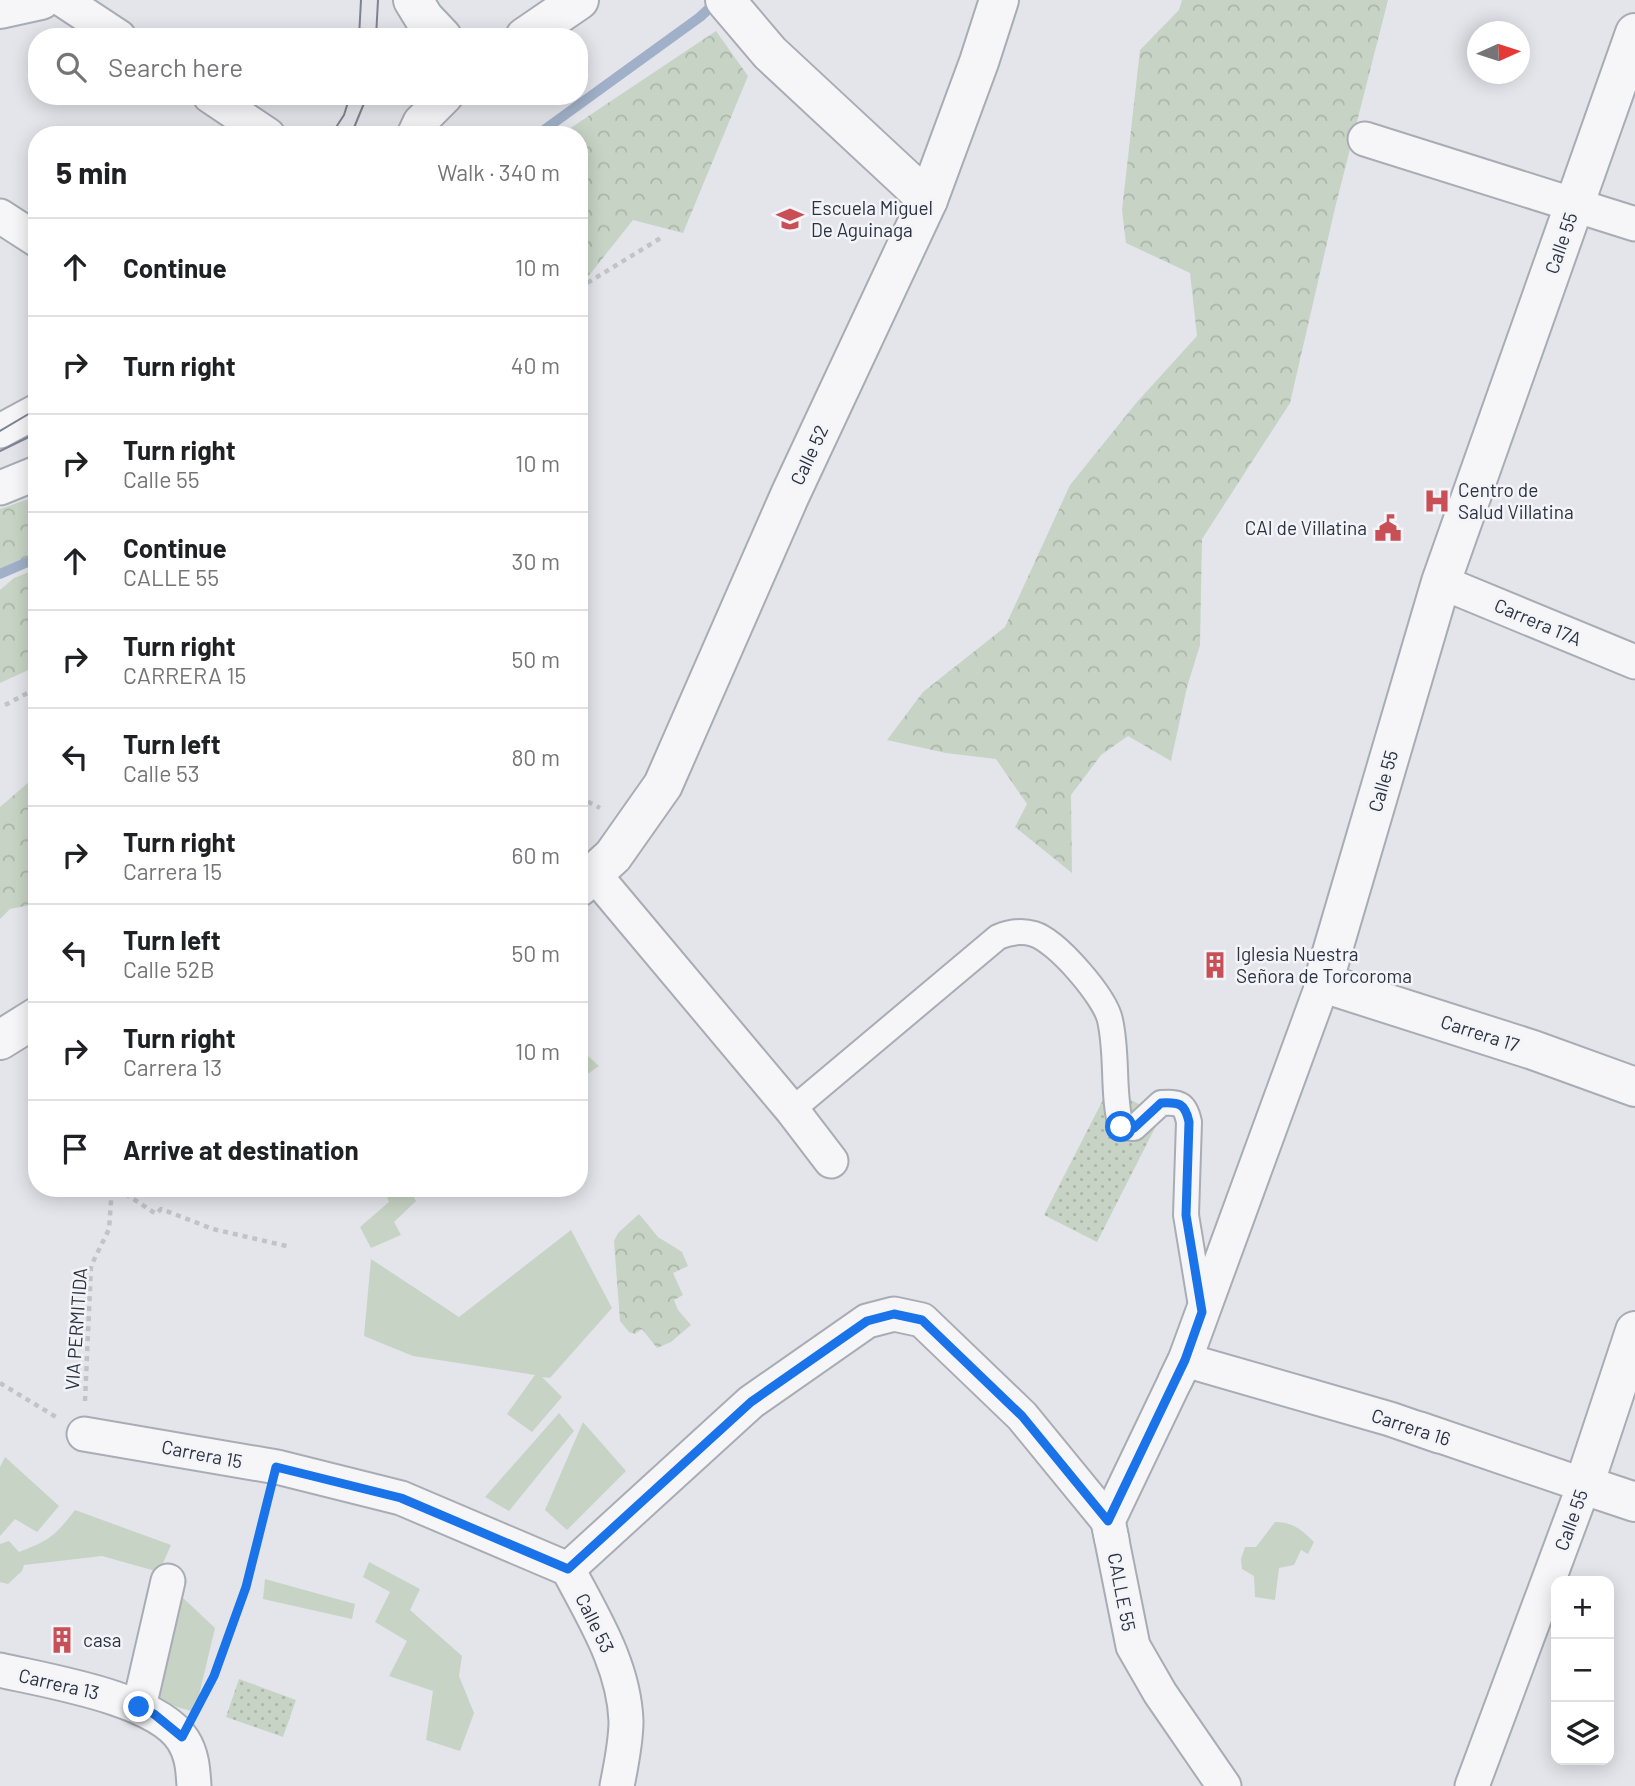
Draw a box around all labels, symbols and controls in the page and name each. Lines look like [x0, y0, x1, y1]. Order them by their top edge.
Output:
north arrow [1467, 21, 1530, 84]
search box [28, 28, 588, 105]
icon: search [52, 48, 90, 86]
text: Search here [108, 51, 243, 82]
text: 5 min [56, 154, 127, 190]
text: Walk · 340 m [437, 158, 560, 186]
place label: Escuela Miguel De Aguinaga [811, 196, 933, 241]
school or university icon: Escuela Miguel De Aguinaga [775, 204, 805, 234]
street label: Calle 55 [1539, 209, 1582, 277]
icon: ahead [56, 248, 94, 286]
text: Continue [123, 252, 227, 283]
text: 10 m [515, 253, 560, 281]
icon: right [56, 346, 94, 384]
text: Turn right [123, 350, 236, 381]
text: 40 m [511, 351, 560, 379]
street label: Calle 52 [785, 421, 832, 489]
text: Turn right [123, 434, 236, 465]
icon: right [56, 444, 94, 482]
text: 10 m [515, 449, 560, 477]
text: Calle 55 [123, 465, 200, 493]
place label: Centro de Salud Villatina [1458, 478, 1574, 523]
hospital icon: Centro de Salud Villatina [1422, 486, 1452, 516]
public building icon: CAI de Villatina [1373, 513, 1403, 543]
place label: CAI de Villatina [1245, 516, 1367, 539]
text: Continue [123, 532, 227, 563]
icon: ahead [56, 542, 94, 580]
text: 30 m [512, 547, 560, 575]
text: CALLE 55 [123, 563, 219, 591]
street label: Carrera 17A [1491, 593, 1585, 650]
text: Turn right [123, 630, 236, 661]
icon: right [56, 640, 94, 678]
text: 50 m [512, 645, 560, 673]
text: CARRERA 15 [123, 661, 246, 689]
text: Turn left [123, 728, 221, 759]
icon: left [56, 738, 94, 776]
text: 80 m [511, 743, 560, 771]
street label: Calle 55 [1363, 747, 1402, 814]
text: Calle 53 [123, 759, 200, 787]
text: Turn right [123, 826, 236, 857]
icon: right [56, 836, 94, 874]
text: 60 m [512, 841, 560, 869]
text: Carrera 15 [123, 857, 222, 885]
text: Turn left [123, 924, 221, 955]
icon: left [56, 934, 94, 972]
text: 50 m [512, 939, 560, 967]
place label: Iglesia Nuestra Señora de Torcoroma [1236, 942, 1412, 987]
building icon: Iglesia Nuestra Señora de Torcoroma [1200, 950, 1230, 980]
text: Calle 52B [123, 955, 215, 983]
street label: Carrera 17 [1438, 1009, 1522, 1056]
text: Turn right [123, 1022, 236, 1053]
icon: right [56, 1032, 94, 1070]
text: 10 m [515, 1037, 560, 1065]
text: Carrera 13 [123, 1053, 222, 1081]
route start [1105, 1111, 1136, 1142]
icon: arrive [56, 1130, 94, 1168]
text: Arrive at destination [123, 1134, 359, 1165]
street label: VIA PERMITIDA [60, 1267, 91, 1391]
street label: Carrera 16 [1369, 1403, 1454, 1450]
street label: Carrera 15 [160, 1434, 244, 1473]
street label: Calle 55 [1549, 1486, 1592, 1554]
street label: CALLE 55 [1104, 1551, 1141, 1633]
map controls [1551, 1576, 1614, 1765]
button: + [1551, 1576, 1614, 1639]
street label: Calle 53 [571, 1589, 620, 1656]
building icon: casa [47, 1625, 77, 1655]
place label: casa [83, 1628, 121, 1651]
button: − [1551, 1639, 1614, 1702]
street label: Carrera 13 [17, 1663, 102, 1704]
route end [123, 1691, 154, 1722]
button: layers [1551, 1702, 1614, 1765]

